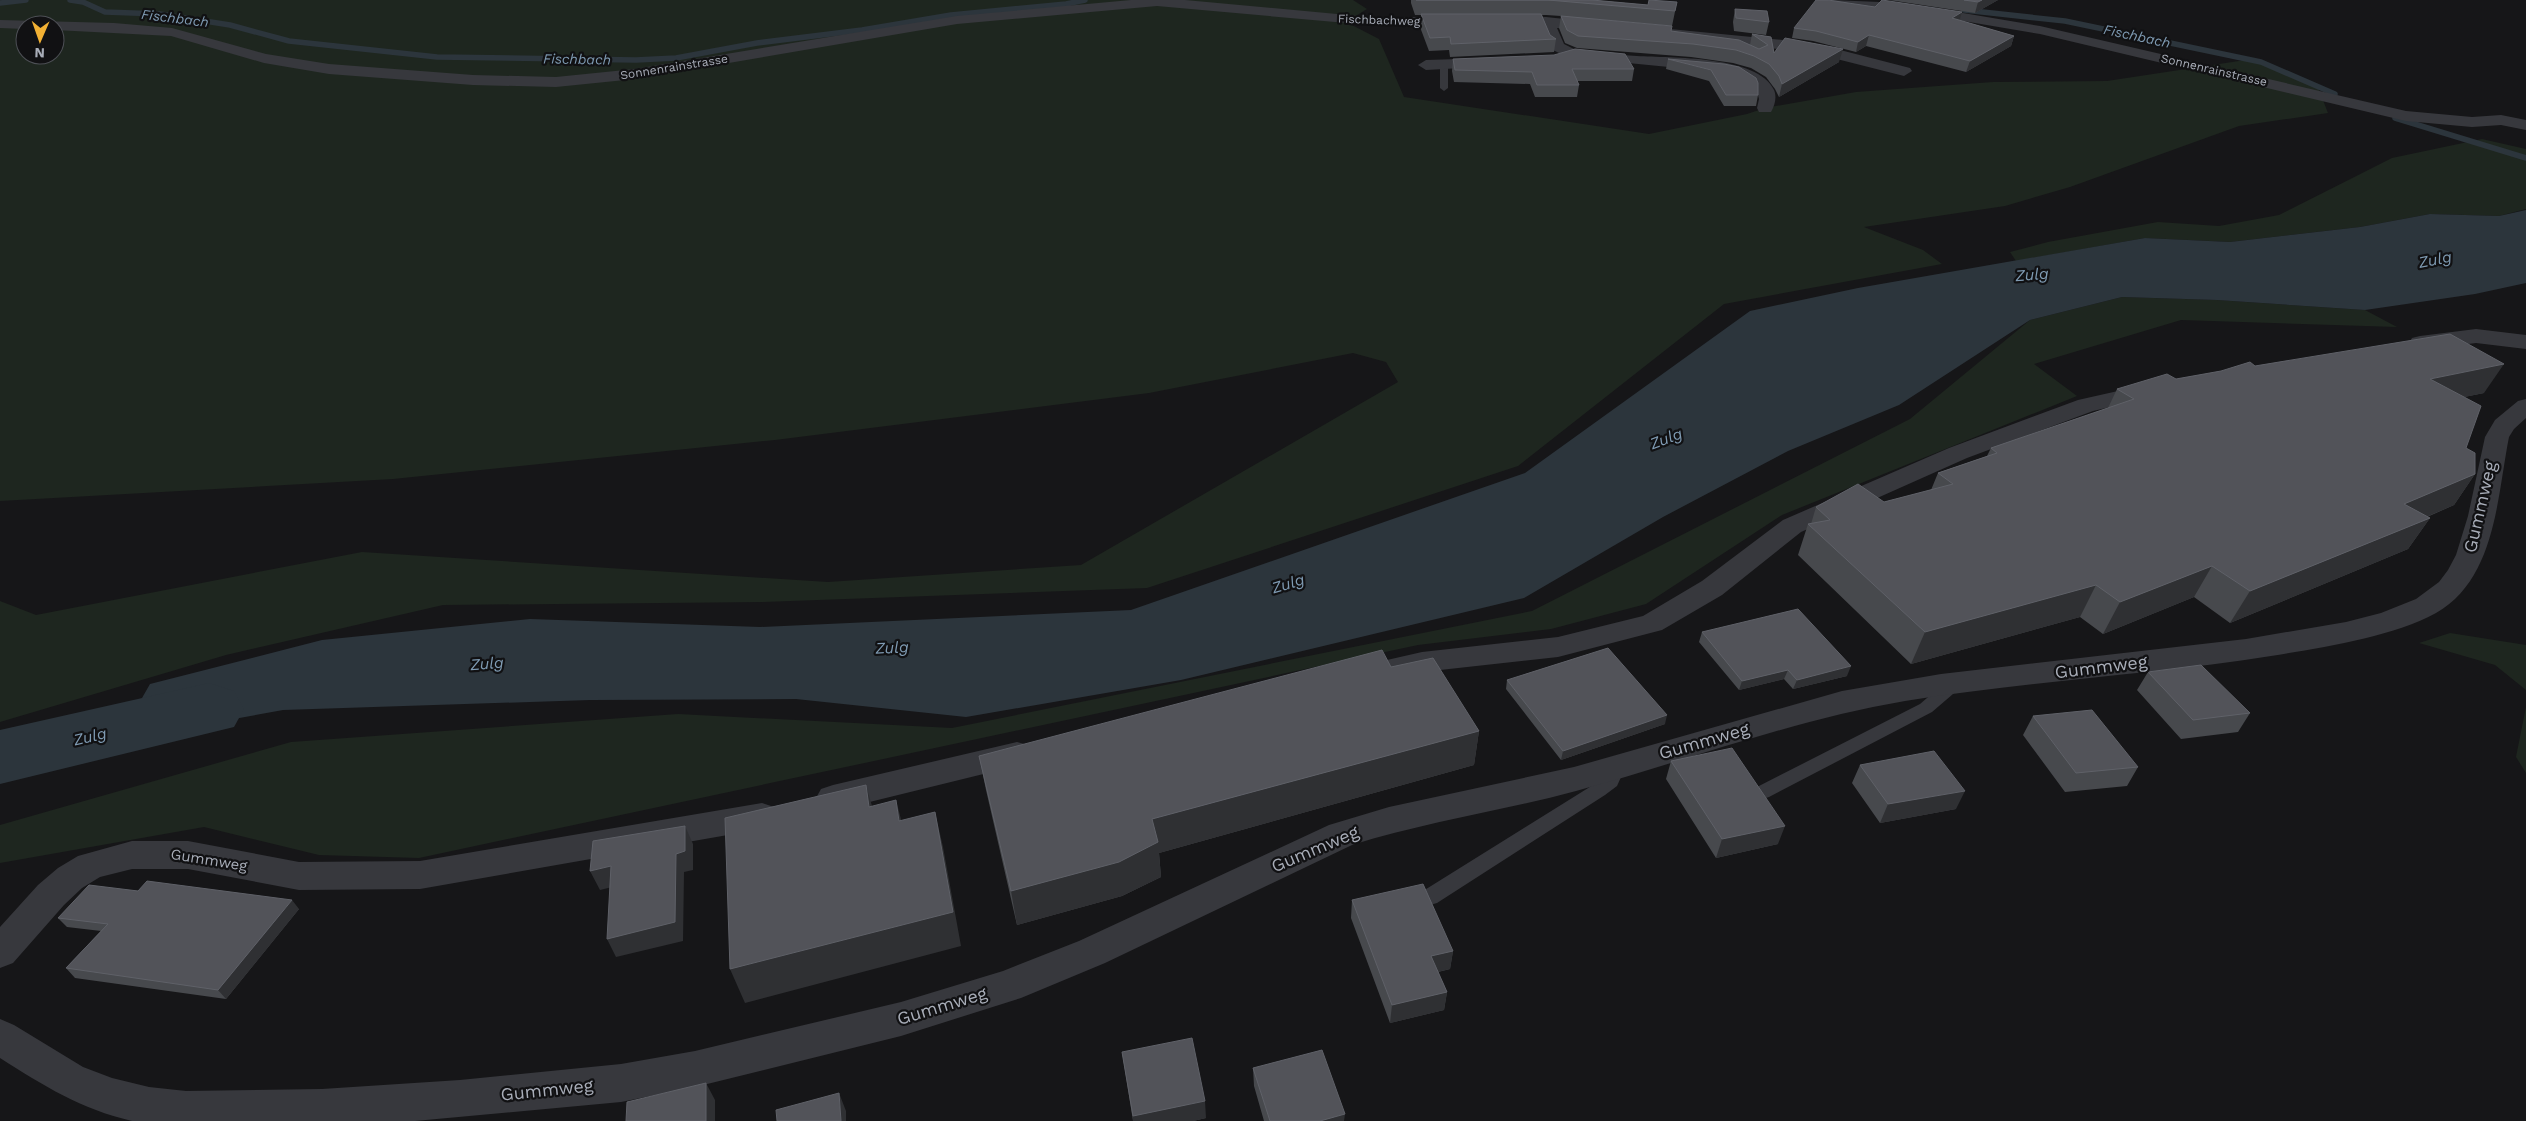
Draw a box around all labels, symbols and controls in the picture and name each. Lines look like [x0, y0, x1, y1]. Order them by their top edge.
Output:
water label: Fischbach [140, 6, 210, 30]
street label: Fischbachweg [1338, 12, 1421, 28]
north arrow [15, 15, 65, 65]
water label: Fischbach [2102, 21, 2172, 51]
text: N [34, 45, 45, 61]
water label: Fischbach [543, 50, 611, 68]
street label: Sonnenrainstrasse [2159, 51, 2269, 89]
street label: Sonnenrainstrasse [619, 52, 729, 82]
water label: Zulg [2416, 247, 2453, 272]
water label: Zulg [2014, 264, 2050, 285]
water label: Zulg [1646, 424, 1685, 454]
street label: Gummweg [2459, 459, 2500, 555]
water label: Zulg [1268, 569, 1307, 598]
water label: Zulg [874, 637, 909, 658]
street label: Gummweg [2053, 650, 2149, 683]
water label: Zulg [469, 653, 505, 674]
street label: Gummweg [1656, 717, 1752, 763]
water label: Zulg [71, 723, 109, 750]
street label: Gummweg [1268, 821, 1362, 876]
street label: Gummweg [169, 845, 249, 875]
street label: Gummweg [894, 982, 990, 1029]
street label: Gummweg [500, 1074, 595, 1105]

